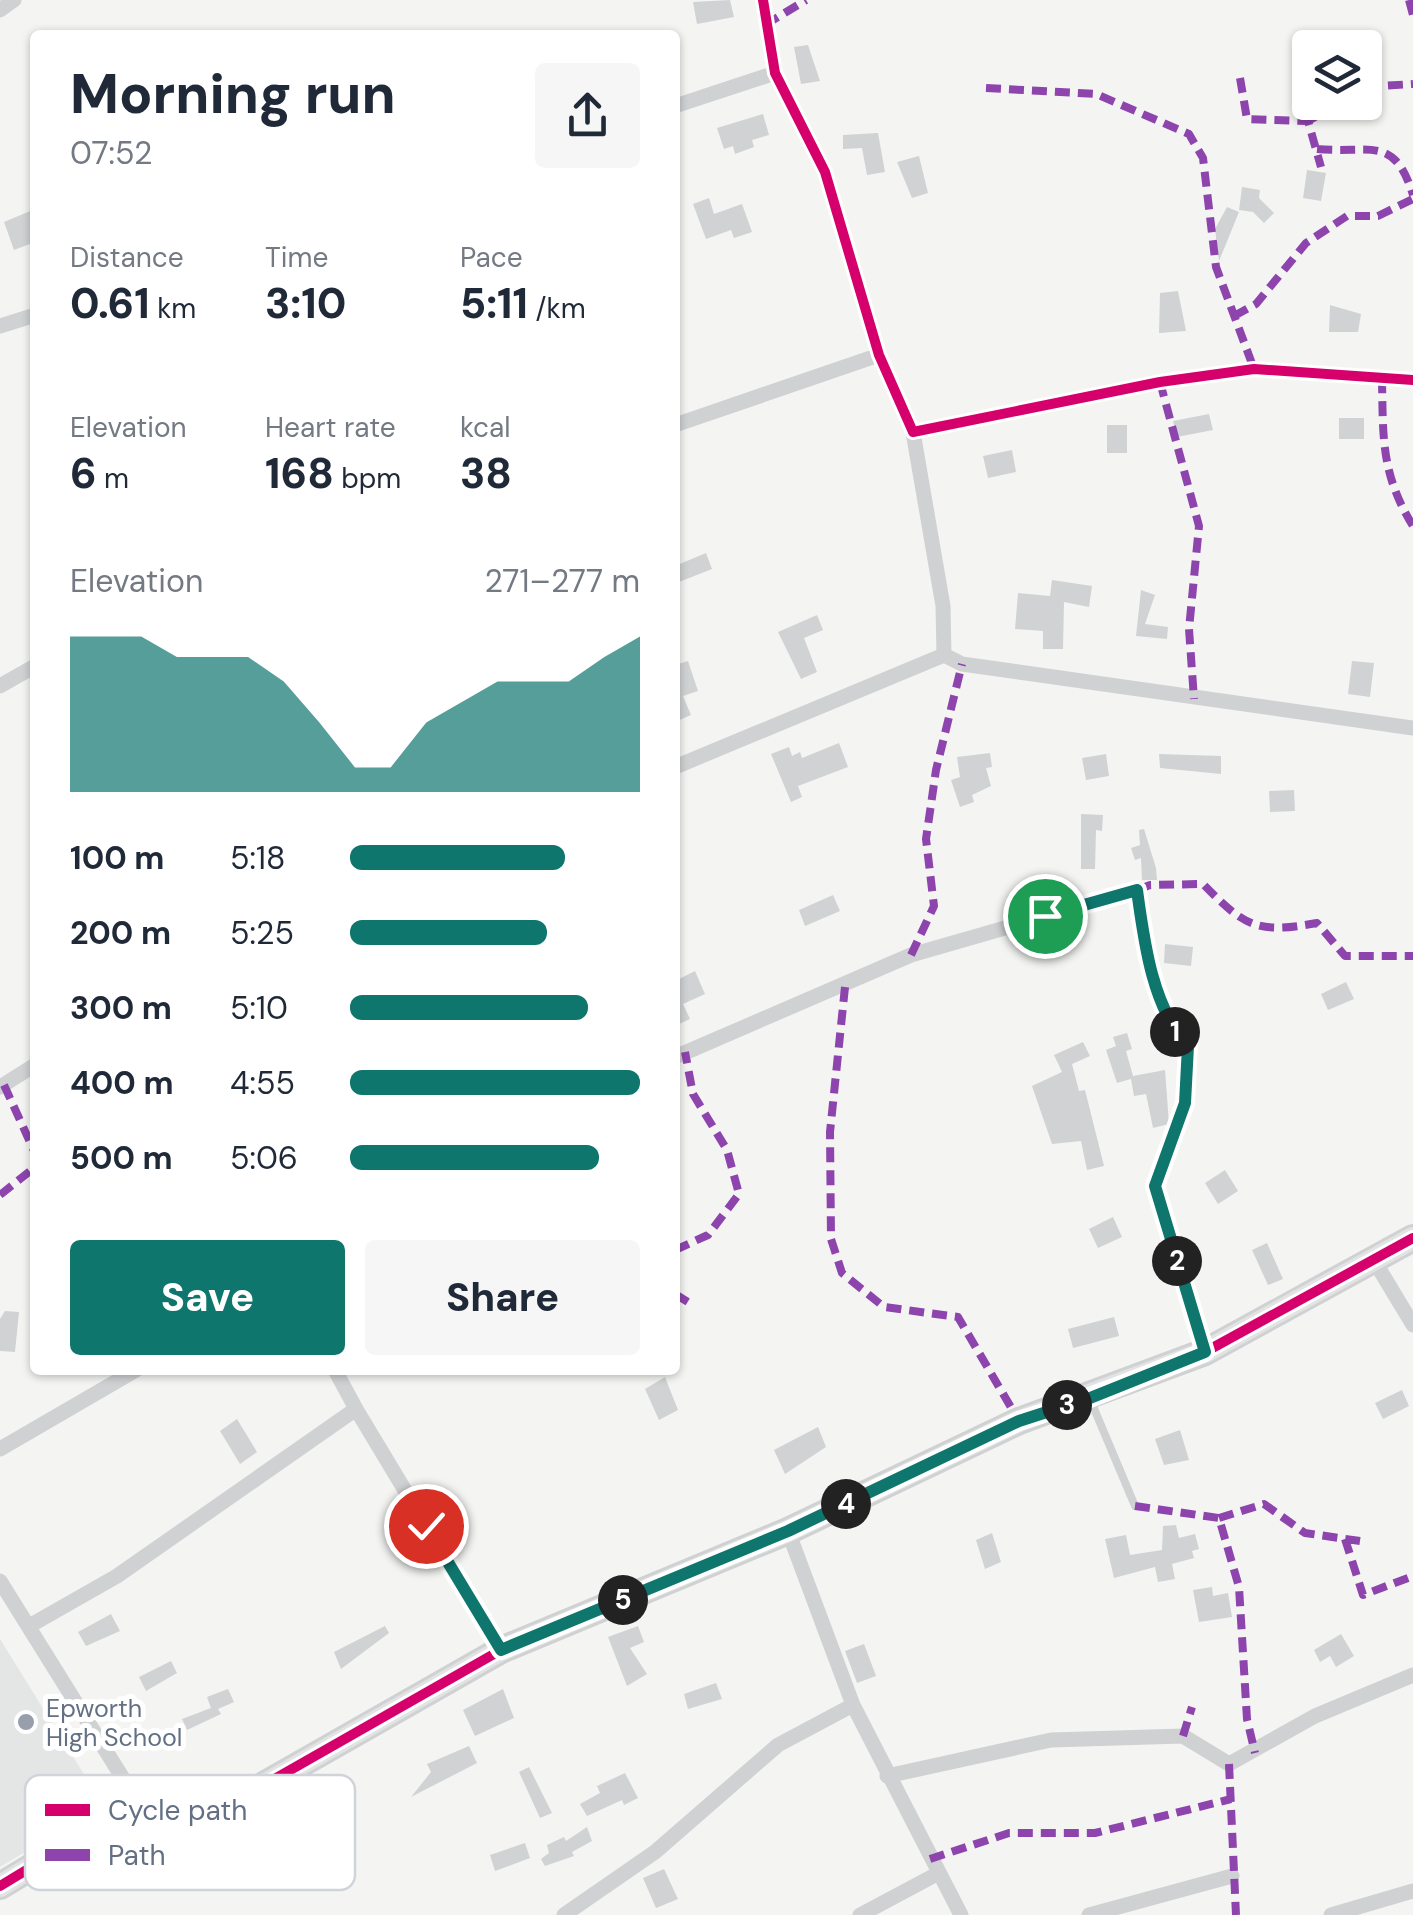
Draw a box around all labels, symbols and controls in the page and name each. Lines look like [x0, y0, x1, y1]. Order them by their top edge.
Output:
map controls [1292, 30, 1382, 120]
button: layers [1292, 30, 1382, 120]
text: Morning run [70, 58, 396, 130]
button: share [535, 63, 640, 168]
text: 07:52 [70, 132, 152, 174]
text: Distance [70, 239, 184, 276]
text: Time [265, 239, 328, 276]
text: Pace [460, 239, 523, 276]
text: 0.61 [70, 276, 150, 331]
text: 3:10 [265, 276, 346, 331]
text: 5:11 [460, 276, 528, 331]
text: km [150, 290, 196, 327]
text: /km [528, 290, 586, 327]
text: Elevation [70, 409, 187, 446]
text: Heart rate [265, 409, 396, 446]
text: kcal [460, 409, 511, 446]
text: 6 [70, 446, 97, 501]
text: 168 [265, 446, 334, 501]
text: 38 [460, 446, 512, 501]
text: m [97, 460, 129, 497]
text: bpm [334, 460, 401, 497]
text: Elevation [70, 560, 203, 602]
text: 271–277 m [484, 560, 640, 602]
text: 100 m [70, 837, 164, 879]
text: 5:18 [230, 837, 285, 879]
pin [1003, 874, 1088, 959]
icon: arrive [1018, 889, 1073, 944]
text: 200 m [70, 912, 171, 954]
text: 5:25 [230, 912, 294, 954]
text: 300 m [70, 987, 172, 1029]
text: 5:10 [230, 987, 288, 1029]
pin: 1 [1150, 1007, 1200, 1057]
text: 1 [1170, 1013, 1180, 1050]
text: 400 m [70, 1062, 174, 1104]
text: 4:55 [230, 1062, 295, 1104]
text: 500 m [70, 1137, 173, 1179]
text: 5:06 [230, 1137, 298, 1179]
pin: 2 [1152, 1236, 1202, 1286]
button: Save [70, 1240, 345, 1355]
button: Share [365, 1240, 640, 1355]
text: 2 [1169, 1242, 1185, 1279]
pin: 3 [1042, 1380, 1092, 1430]
text: 3 [1059, 1386, 1075, 1423]
pin: 4 [821, 1479, 871, 1529]
pin [384, 1484, 469, 1569]
text: 4 [837, 1485, 855, 1522]
icon: check [399, 1499, 454, 1554]
pin: 5 [598, 1575, 648, 1625]
text: 5 [614, 1581, 632, 1618]
place label: Epworth High School [46, 1692, 182, 1754]
marker: Epworth High School [15, 1711, 37, 1733]
legend [25, 1775, 355, 1890]
text: Cycle path [108, 1792, 247, 1829]
text: Path [108, 1837, 166, 1874]

